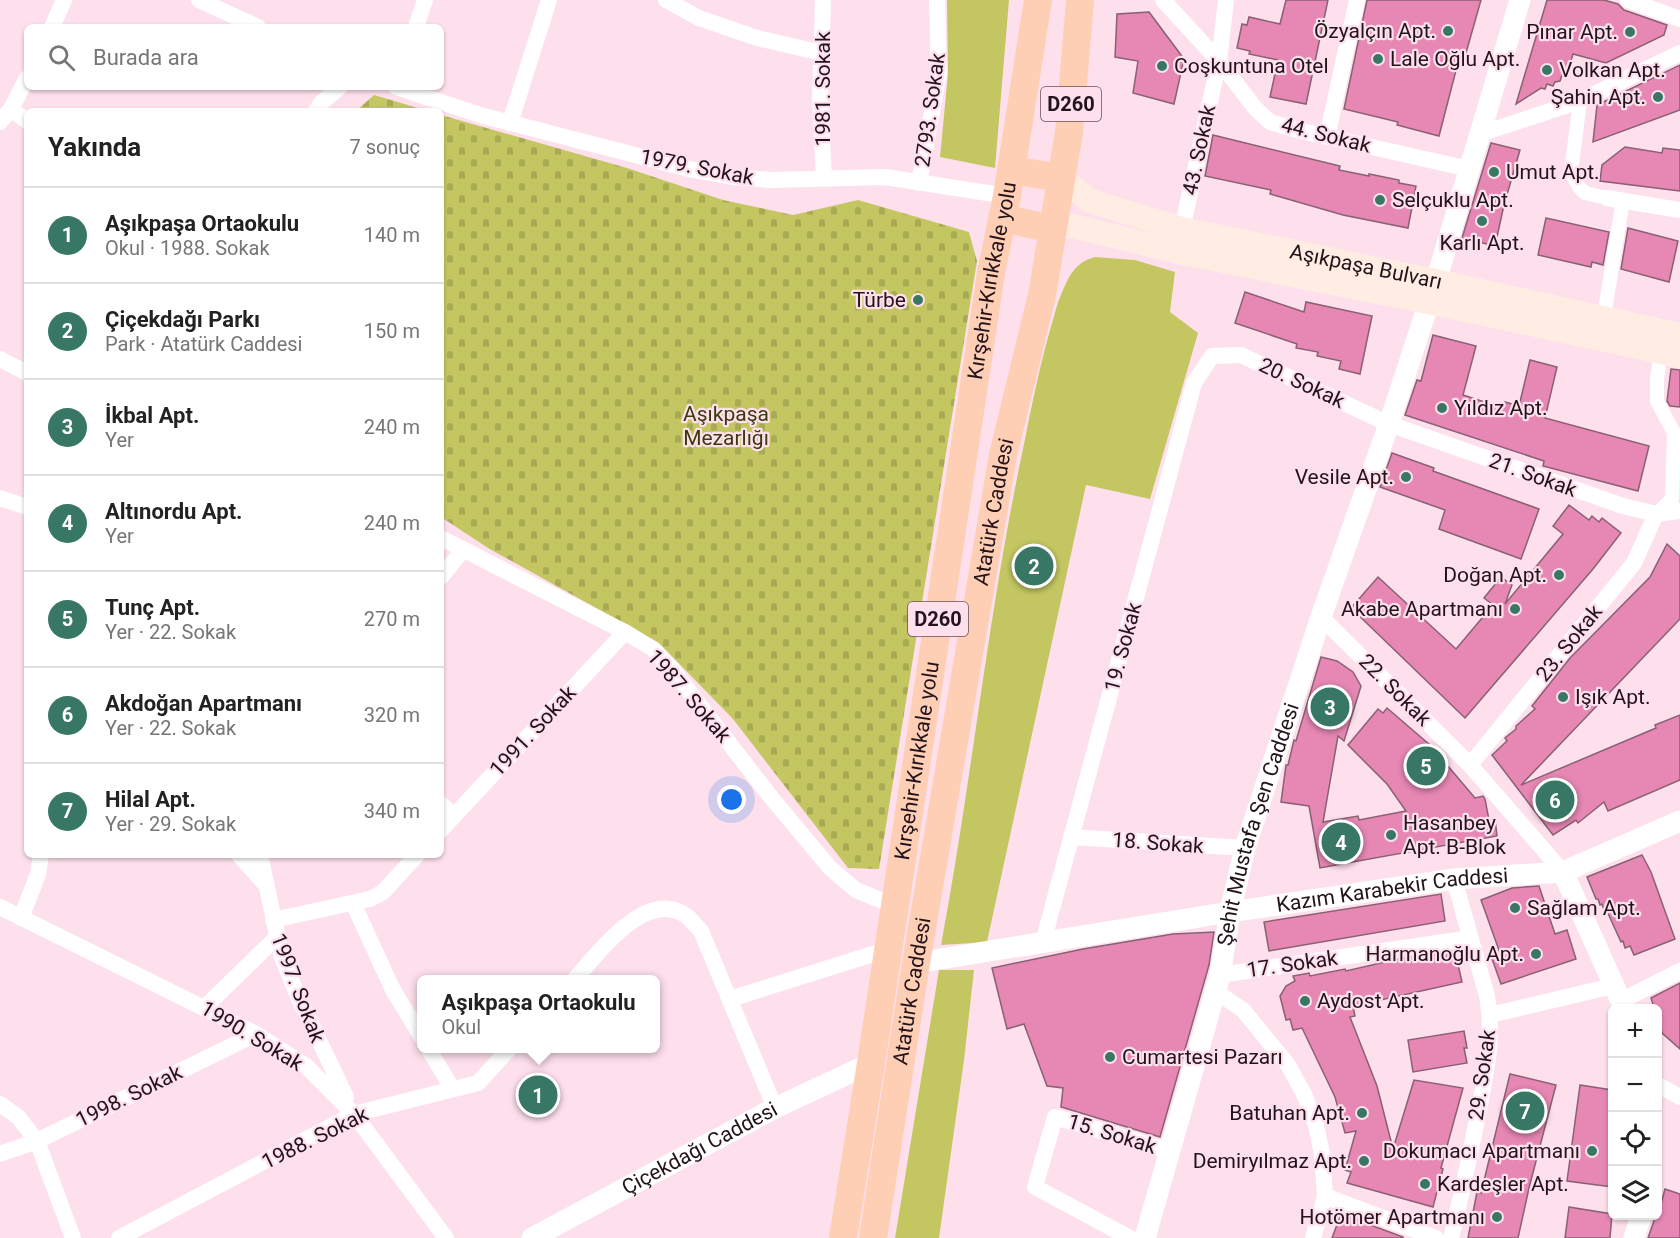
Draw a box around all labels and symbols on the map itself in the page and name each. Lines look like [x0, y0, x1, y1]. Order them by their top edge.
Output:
place label: Özyalçın Apt. [1314, 19, 1436, 43]
place label: Pınar Apt. [1526, 20, 1618, 44]
marker: Özyalçın Apt. [1441, 24, 1455, 38]
marker: Pınar Apt. [1623, 25, 1637, 39]
street label: 1981. Sokak [811, 31, 835, 147]
place label: Lale Oğlu Apt. [1390, 47, 1520, 71]
street label: 2793. Sokak [910, 51, 950, 169]
marker: Lale Oğlu Apt. [1371, 52, 1385, 66]
place label: Coşkuntuna Otel [1174, 54, 1329, 78]
place label: Volkan Apt. [1559, 58, 1666, 82]
marker: Coşkuntuna Otel [1155, 59, 1169, 73]
marker: Volkan Apt. [1540, 63, 1554, 77]
place label: Şahin Apt. [1551, 85, 1646, 109]
road number: D260 [1041, 87, 1101, 121]
marker: Şahin Apt. [1651, 90, 1665, 104]
street label: 43. Sokak [1178, 102, 1220, 197]
street label: 44. Sokak [1279, 112, 1374, 158]
street label: 1979. Sokak [638, 144, 756, 190]
place label: Umut Apt. [1506, 160, 1600, 184]
marker: Umut Apt. [1487, 165, 1501, 179]
street label: Kırşehir-Kırıkkale yolu [963, 180, 1021, 381]
place label: Selçuklu Apt. [1392, 188, 1514, 212]
marker: Selçuklu Apt. [1373, 193, 1387, 207]
marker: Karlı Apt. [1475, 214, 1489, 228]
place label: Karlı Apt. [1439, 231, 1525, 255]
street label: Aşıkpaşa Bulvarı [1288, 239, 1444, 294]
place label: Türbe [853, 288, 906, 312]
marker: Türbe [911, 293, 925, 307]
street label: 20. Sokak [1255, 353, 1349, 413]
place label: Yıldız Apt. [1454, 396, 1548, 420]
marker: Yıldız Apt. [1435, 401, 1449, 415]
park label: Aşıkpaşa Mezarlığı [683, 402, 769, 450]
street label: Atatürk Caddesi [969, 436, 1019, 587]
street label: 21. Sokak [1486, 448, 1580, 502]
place label: Vesile Apt. [1295, 465, 1394, 489]
marker: Vesile Apt. [1399, 470, 1413, 484]
pin: 2 [1014, 544, 1054, 588]
place label: Doğan Apt. [1443, 563, 1547, 587]
marker: Doğan Apt. [1552, 568, 1566, 582]
place label: Akabe Apartmanı [1341, 597, 1503, 621]
street label: 19. Sokak [1100, 599, 1147, 694]
street label: 23. Sokak [1531, 600, 1607, 686]
road number: D260 [908, 602, 968, 636]
marker: Akabe Apartmanı [1508, 602, 1522, 616]
street label: 1987. Sokak [642, 645, 736, 748]
street label: 22. Sokak [1354, 649, 1436, 731]
street label: Kırşehir-Kırıkkale yolu [890, 660, 944, 862]
street label: 1991. Sokak [485, 680, 581, 781]
pin: 3 [1310, 684, 1350, 730]
place label: Işık Apt. [1575, 685, 1651, 709]
marker: Işık Apt. [1556, 690, 1570, 704]
street label: Şehit Mustafa Şen Caddesi [1213, 700, 1304, 948]
pin: 5 [1406, 744, 1446, 789]
pin: 6 [1536, 778, 1574, 822]
your location [717, 785, 746, 814]
place label: Hasanbey Apt. B-Blok [1403, 811, 1506, 859]
pin: 4 [1322, 820, 1360, 864]
street label: 18. Sokak [1112, 828, 1205, 858]
marker: Hasanbey Apt. B-Blok [1384, 828, 1398, 842]
street label: Kazım Karabekir Caddesi [1275, 864, 1509, 917]
place label: Sağlam Apt. [1527, 896, 1641, 920]
marker: Sağlam Apt. [1508, 901, 1522, 915]
street label: Atatürk Caddesi [888, 915, 936, 1067]
street label: 1997. Sokak [266, 930, 330, 1046]
place label: Harmanoğlu Apt. [1365, 942, 1524, 966]
street label: 17. Sokak [1245, 946, 1339, 982]
marker: Harmanoğlu Apt. [1529, 947, 1543, 961]
place label: Aydost Apt. [1317, 989, 1425, 1013]
marker: Aydost Apt. [1298, 994, 1312, 1008]
street label: 1990. Sokak [196, 996, 308, 1076]
street label: 29. Sokak [1464, 1028, 1500, 1122]
place label: Cumartesi Pazarı [1122, 1045, 1283, 1069]
marker: Cumartesi Pazarı [1103, 1050, 1117, 1064]
street label: 1998. Sokak [72, 1060, 186, 1132]
pin: 1 [518, 1072, 558, 1118]
pin: 7 [1506, 1088, 1544, 1134]
street label: Çiçekdağı Caddesi [618, 1097, 781, 1200]
place label: Batuhan Apt. [1229, 1101, 1350, 1125]
street label: 1988. Sokak [258, 1102, 372, 1174]
marker: Batuhan Apt. [1355, 1106, 1369, 1120]
street label: 15. Sokak [1065, 1109, 1160, 1159]
place label: Dokumacı Apartmanı [1383, 1139, 1580, 1163]
marker: Dokumacı Apartmanı [1585, 1144, 1599, 1158]
place label: Demiryılmaz Apt. [1193, 1149, 1352, 1173]
marker: Demiryılmaz Apt. [1357, 1154, 1371, 1168]
place label: Kardeşler Apt. [1437, 1172, 1569, 1196]
marker: Kardeşler Apt. [1418, 1177, 1432, 1191]
place label: Hotömer Apartmanı [1299, 1205, 1485, 1229]
marker: Hotömer Apartmanı [1490, 1210, 1504, 1224]

